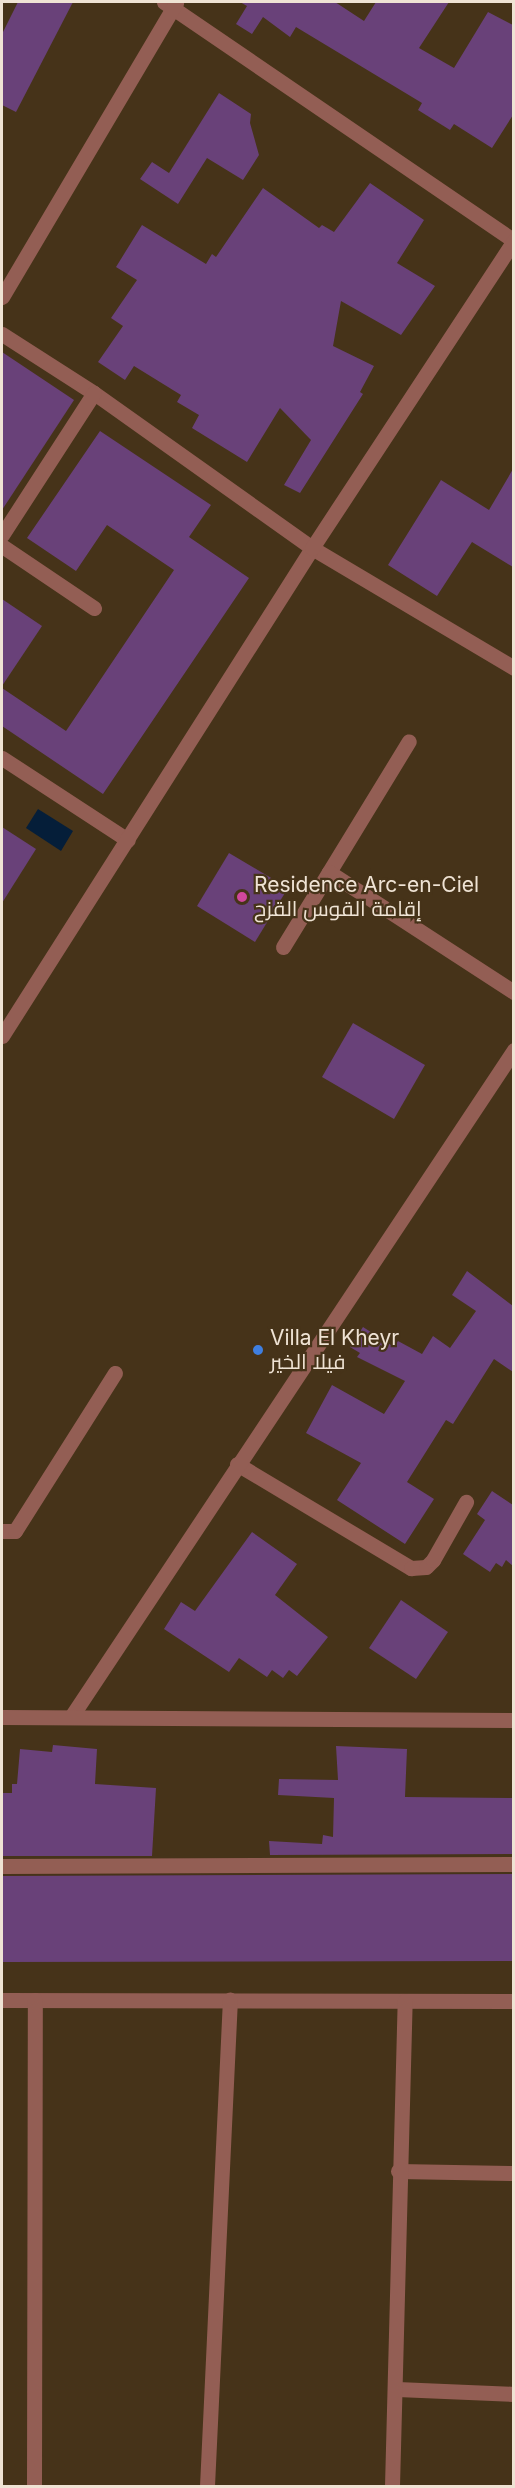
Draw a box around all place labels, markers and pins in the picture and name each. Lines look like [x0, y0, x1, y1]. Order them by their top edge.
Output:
place label: Residence Arc-en-Ciel إقامة القوس القزح [254, 872, 479, 922]
marker: Residence Arc-en-Ciel إقامة القوس القزح [235, 890, 249, 904]
place label: Villa El Kheyr فيلا الخير [270, 1325, 399, 1375]
marker: Villa El Kheyr فيلا الخير [251, 1343, 265, 1357]

